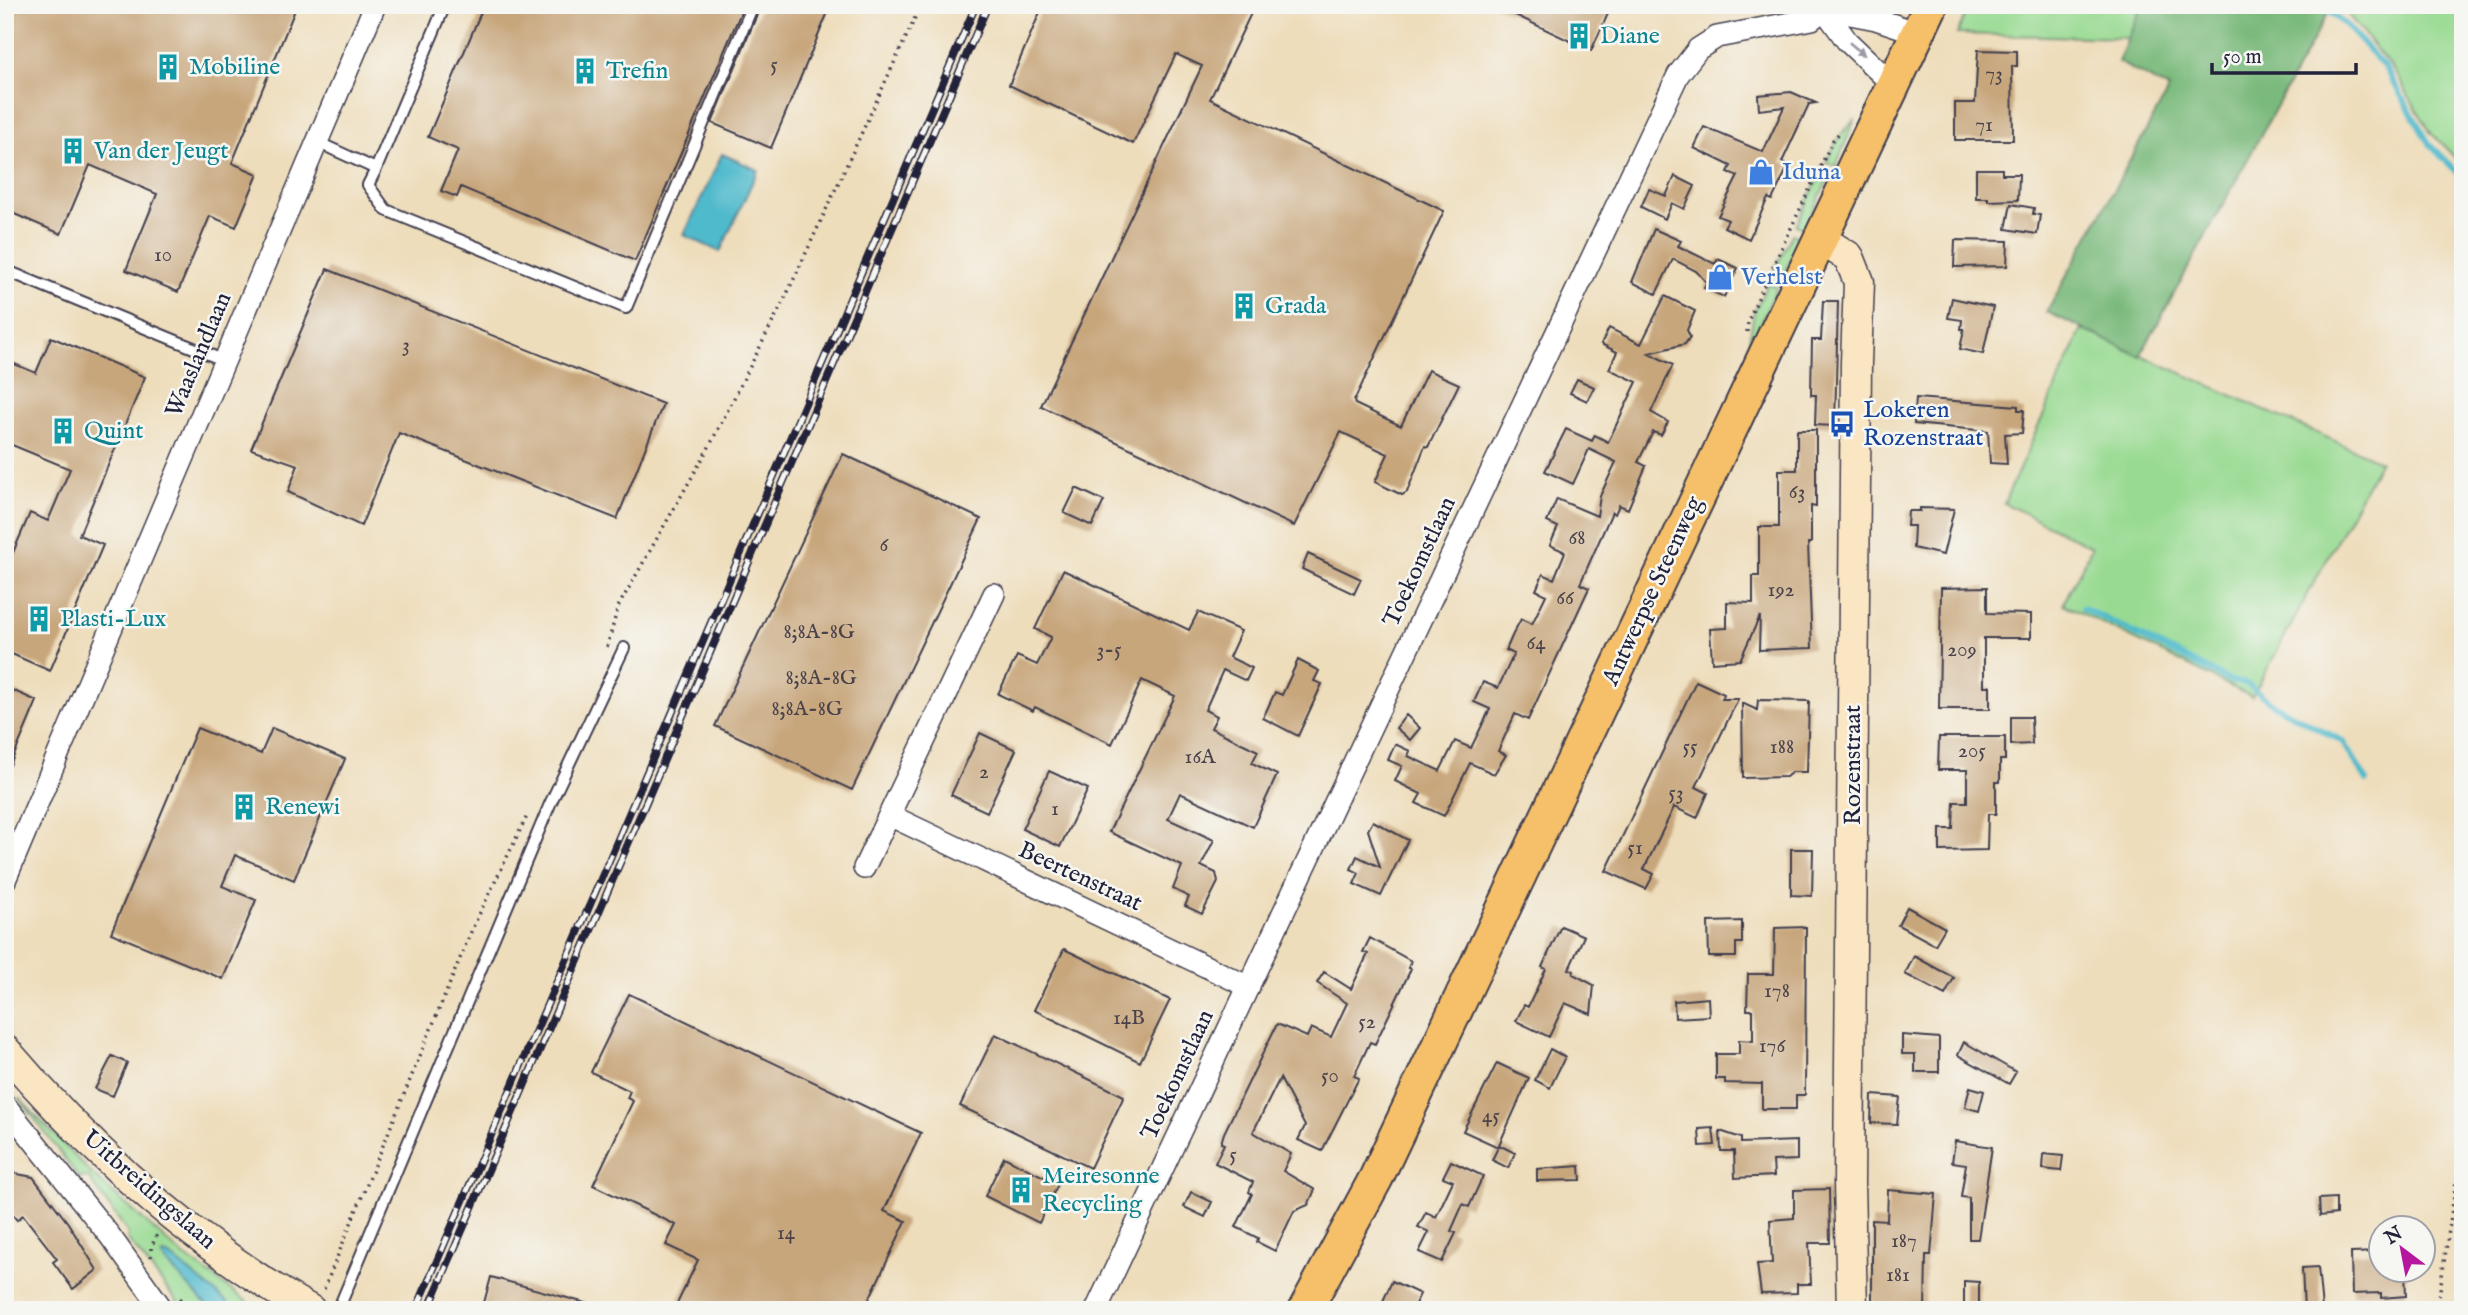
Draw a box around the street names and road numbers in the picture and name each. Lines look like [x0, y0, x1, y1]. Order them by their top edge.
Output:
street label: Waaslandlaan [159, 287, 239, 422]
street label: Antwerpse Steenweg [1595, 491, 1711, 691]
street label: Toekomstlaan [1376, 492, 1464, 632]
street label: Rozenstraat [1838, 705, 1869, 825]
street label: Beertenstraat [1013, 835, 1147, 919]
street label: Toekomstlaan [1134, 1005, 1222, 1145]
street label: Uitbreidingslaan [76, 1123, 222, 1257]

